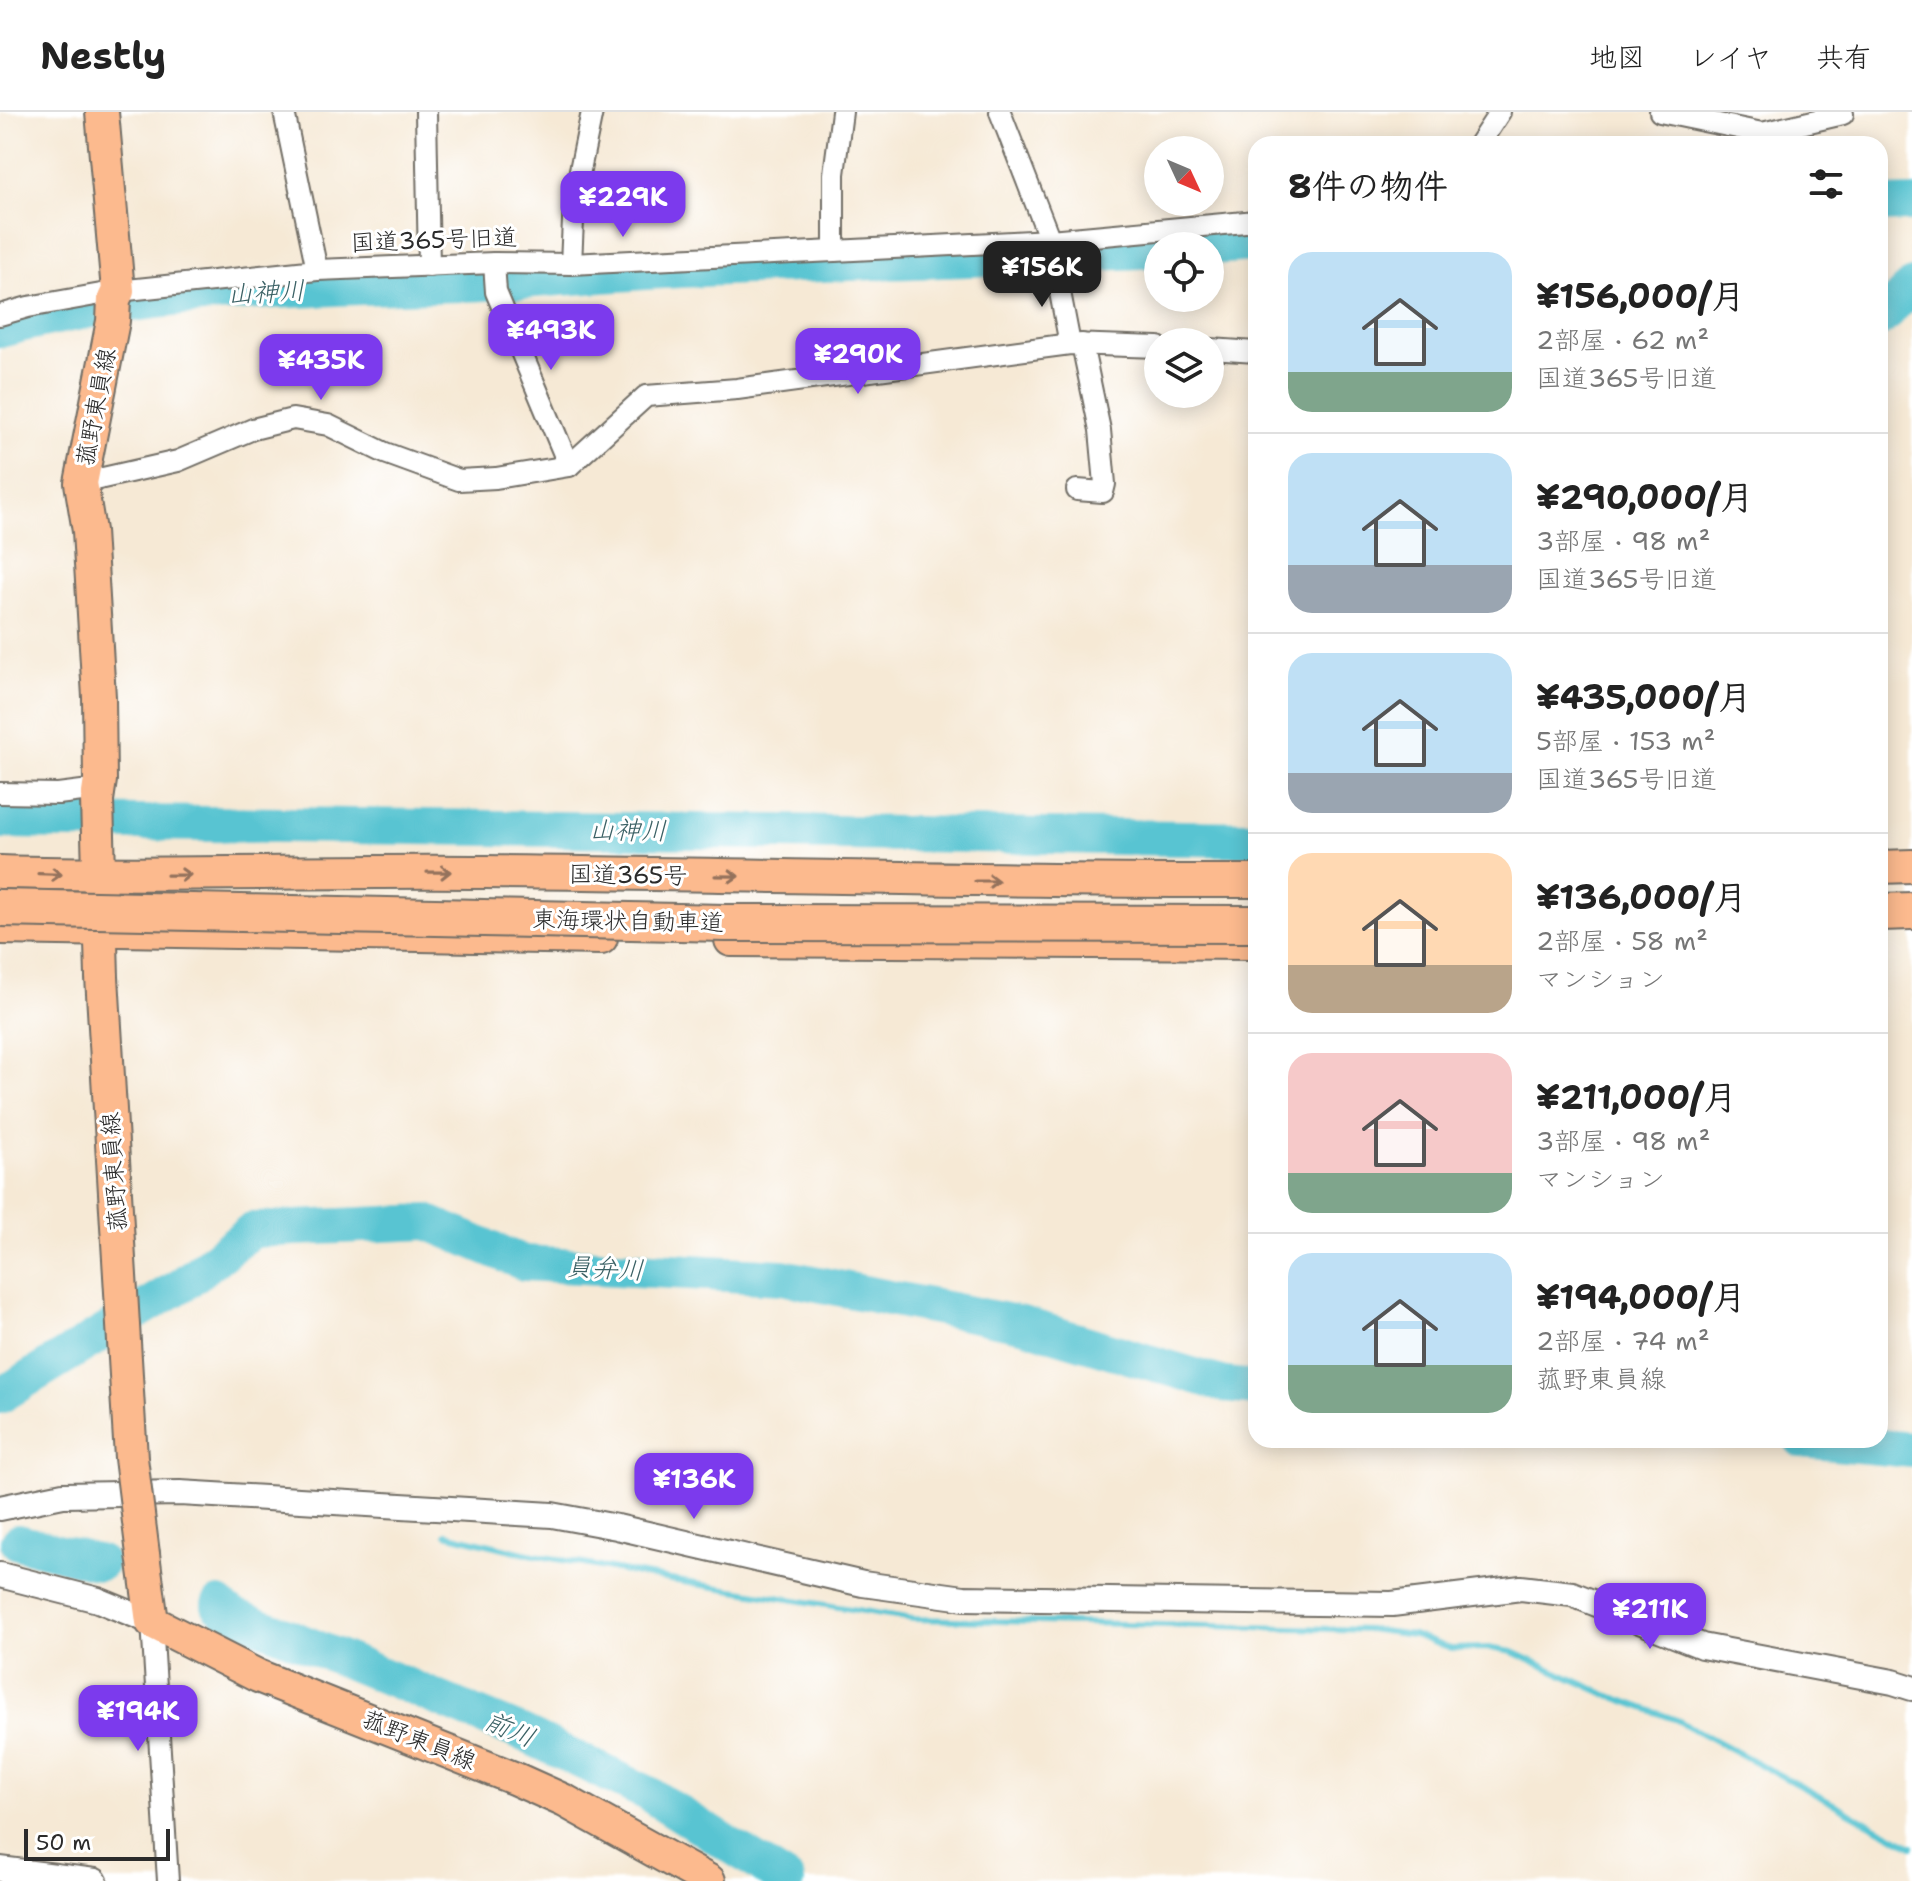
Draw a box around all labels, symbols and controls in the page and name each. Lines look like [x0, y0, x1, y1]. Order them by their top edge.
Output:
text: Nestly [40, 30, 166, 81]
text: 地図 [1589, 38, 1645, 76]
text: レイヤ [1689, 38, 1772, 76]
text: 共有 [1816, 38, 1872, 76]
north arrow [1144, 136, 1224, 216]
map controls [1144, 136, 1224, 408]
icon: filters [1804, 162, 1848, 206]
text: 8件の物件 [1288, 163, 1448, 209]
pin: ¥229K [567, 171, 679, 239]
text: ¥229K [578, 179, 668, 214]
street label: 国道365号旧道 [350, 221, 518, 259]
button: locate [1144, 232, 1224, 312]
pin: ¥156K [986, 241, 1098, 309]
text: ¥156K [1001, 249, 1083, 284]
water label: 山神川 [226, 272, 306, 311]
text: ¥156,000/月 [1536, 273, 1745, 319]
icon: home [1352, 284, 1448, 380]
pin: ¥493K [495, 304, 607, 372]
text: ¥493K [506, 312, 596, 347]
text: 2部屋 · 62 m² [1536, 322, 1709, 357]
pin: ¥290K [802, 328, 914, 396]
button: layers [1144, 328, 1224, 408]
pin: ¥435K [265, 334, 377, 402]
text: ¥290K [813, 336, 903, 371]
text: ¥435K [277, 342, 365, 377]
street label: 菰野東員線 [69, 345, 123, 469]
text: 国道365号旧道 [1536, 360, 1717, 395]
text: ¥290,000/月 [1536, 474, 1754, 520]
icon: home [1352, 485, 1448, 581]
text: 3部屋 · 98 m² [1536, 523, 1710, 558]
text: 国道365号旧道 [1536, 561, 1717, 596]
text: ¥435,000/月 [1536, 674, 1752, 720]
icon: home [1352, 685, 1448, 781]
text: 5部屋 · 153 m² [1536, 723, 1716, 758]
text: 国道365号旧道 [1536, 761, 1717, 796]
water label: 山神川 [589, 811, 667, 848]
street label: 国道365号 [568, 858, 688, 892]
one-way arrow [425, 864, 452, 880]
one-way arrow [36, 866, 63, 881]
one-way arrow [165, 867, 192, 882]
one-way arrow [713, 869, 740, 884]
one-way arrow [973, 873, 1000, 889]
text: ¥136,000/月 [1536, 874, 1747, 920]
icon: home [1352, 885, 1448, 981]
street label: 東海環状自動車道 [532, 903, 724, 939]
text: 2部屋 · 58 m² [1536, 923, 1708, 958]
text: マンション [1536, 961, 1665, 996]
text: ¥211,000/月 [1536, 1074, 1737, 1120]
icon: home [1352, 1085, 1448, 1181]
street label: 菰野東員線 [94, 1111, 134, 1233]
text: 3部屋 · 98 m² [1536, 1123, 1710, 1158]
text: マンション [1536, 1161, 1665, 1196]
water label: 員弁川 [565, 1248, 645, 1287]
text: ¥194,000/月 [1536, 1274, 1746, 1320]
icon: home [1352, 1285, 1448, 1381]
text: 2部屋 · 74 m² [1536, 1323, 1710, 1358]
text: 菰野東員線 [1536, 1361, 1666, 1396]
pin: ¥136K [638, 1453, 750, 1521]
text: ¥136K [652, 1461, 736, 1496]
pin: ¥211K [1594, 1583, 1706, 1651]
text: ¥211K [1612, 1591, 1688, 1626]
pin: ¥194K [82, 1685, 194, 1753]
text: ¥194K [97, 1693, 179, 1728]
water label: 前川 [479, 1702, 541, 1755]
street label: 菰野東員線 [357, 1703, 481, 1777]
scale bar [24, 1825, 170, 1861]
text: 50 m [36, 1828, 91, 1857]

